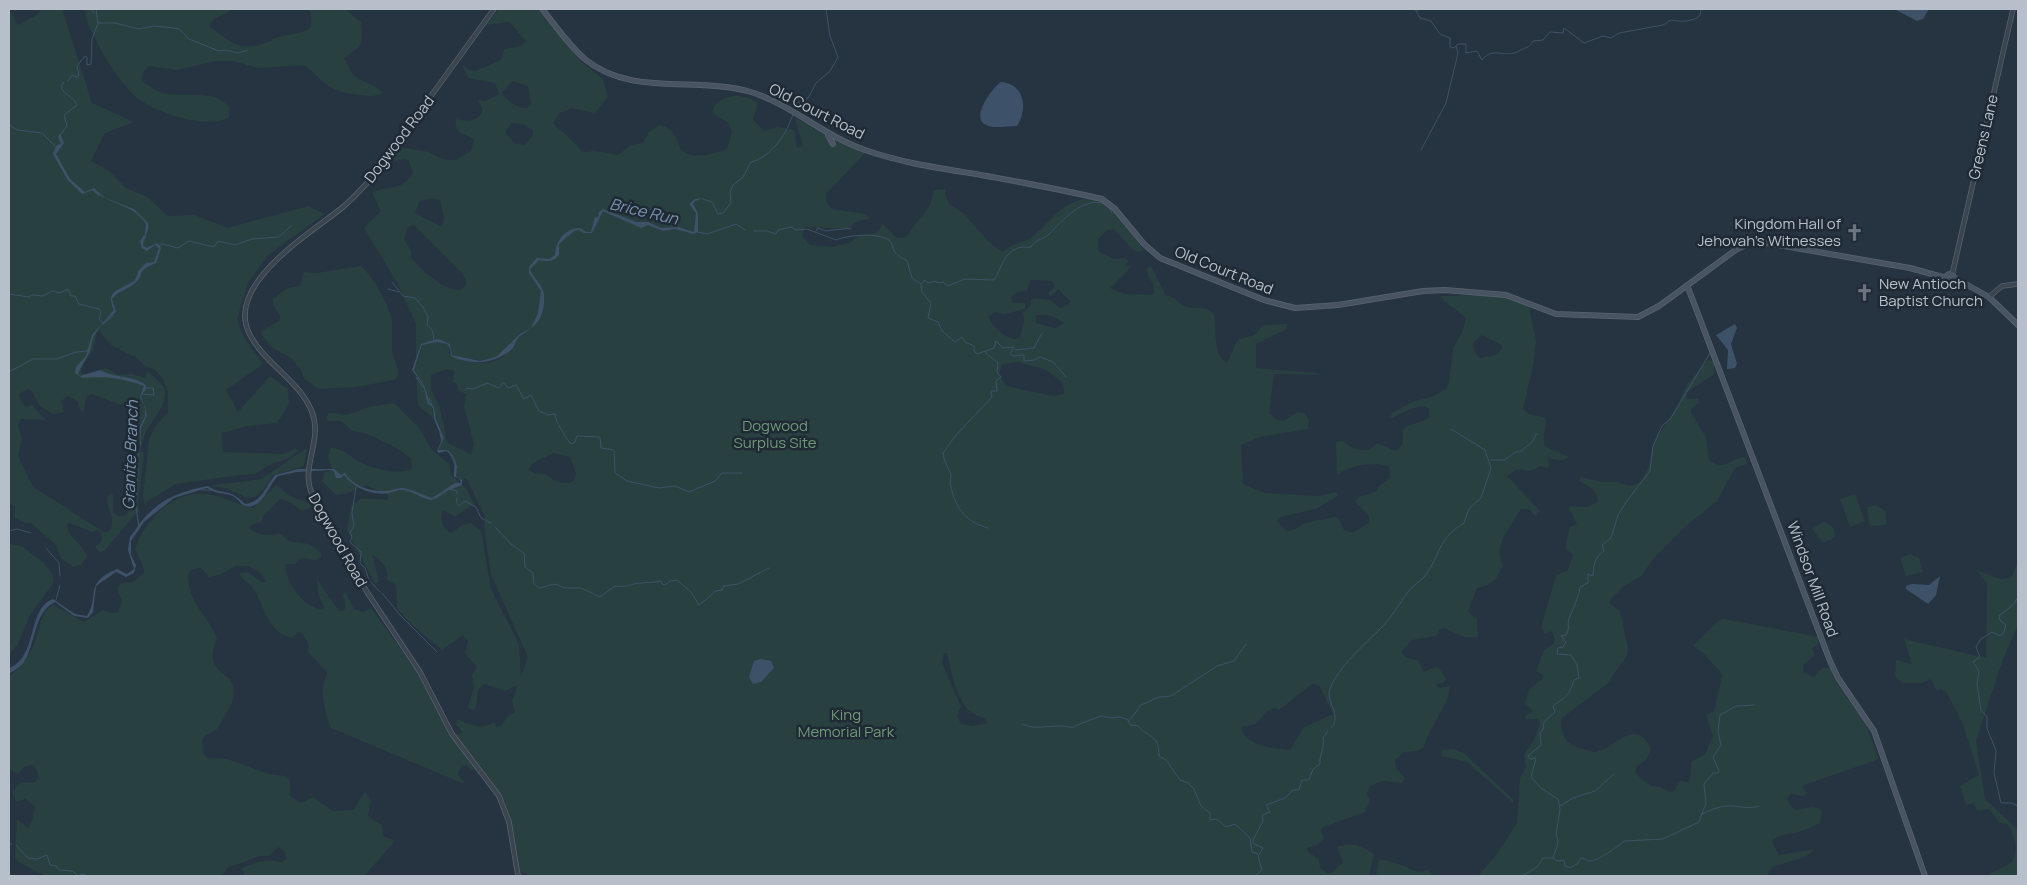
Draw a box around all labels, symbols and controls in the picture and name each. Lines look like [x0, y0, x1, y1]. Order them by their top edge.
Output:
street label: Old Court Road [766, 78, 868, 144]
street label: Dogwood Road [359, 91, 439, 187]
street label: Greens Lane [1963, 92, 2003, 182]
water label: Brice Run [608, 192, 681, 230]
place label: Kingdom Hall of Jehovah's Witnesses [1697, 213, 1842, 251]
church icon: Kingdom Hall of Jehovah's Witnesses [1845, 222, 1865, 242]
street label: Old Court Road [1172, 241, 1276, 299]
place label: New Antioch Baptist Church [1879, 273, 1983, 311]
church icon: New Antioch Baptist Church [1855, 282, 1875, 302]
water label: Granite Branch [117, 399, 143, 510]
park label: Dogwood Surplus Site [734, 415, 817, 453]
street label: Dogwood Road [304, 489, 372, 591]
street label: Windsor Mill Road [1782, 518, 1844, 640]
park label: King Memorial Park [798, 704, 895, 742]

